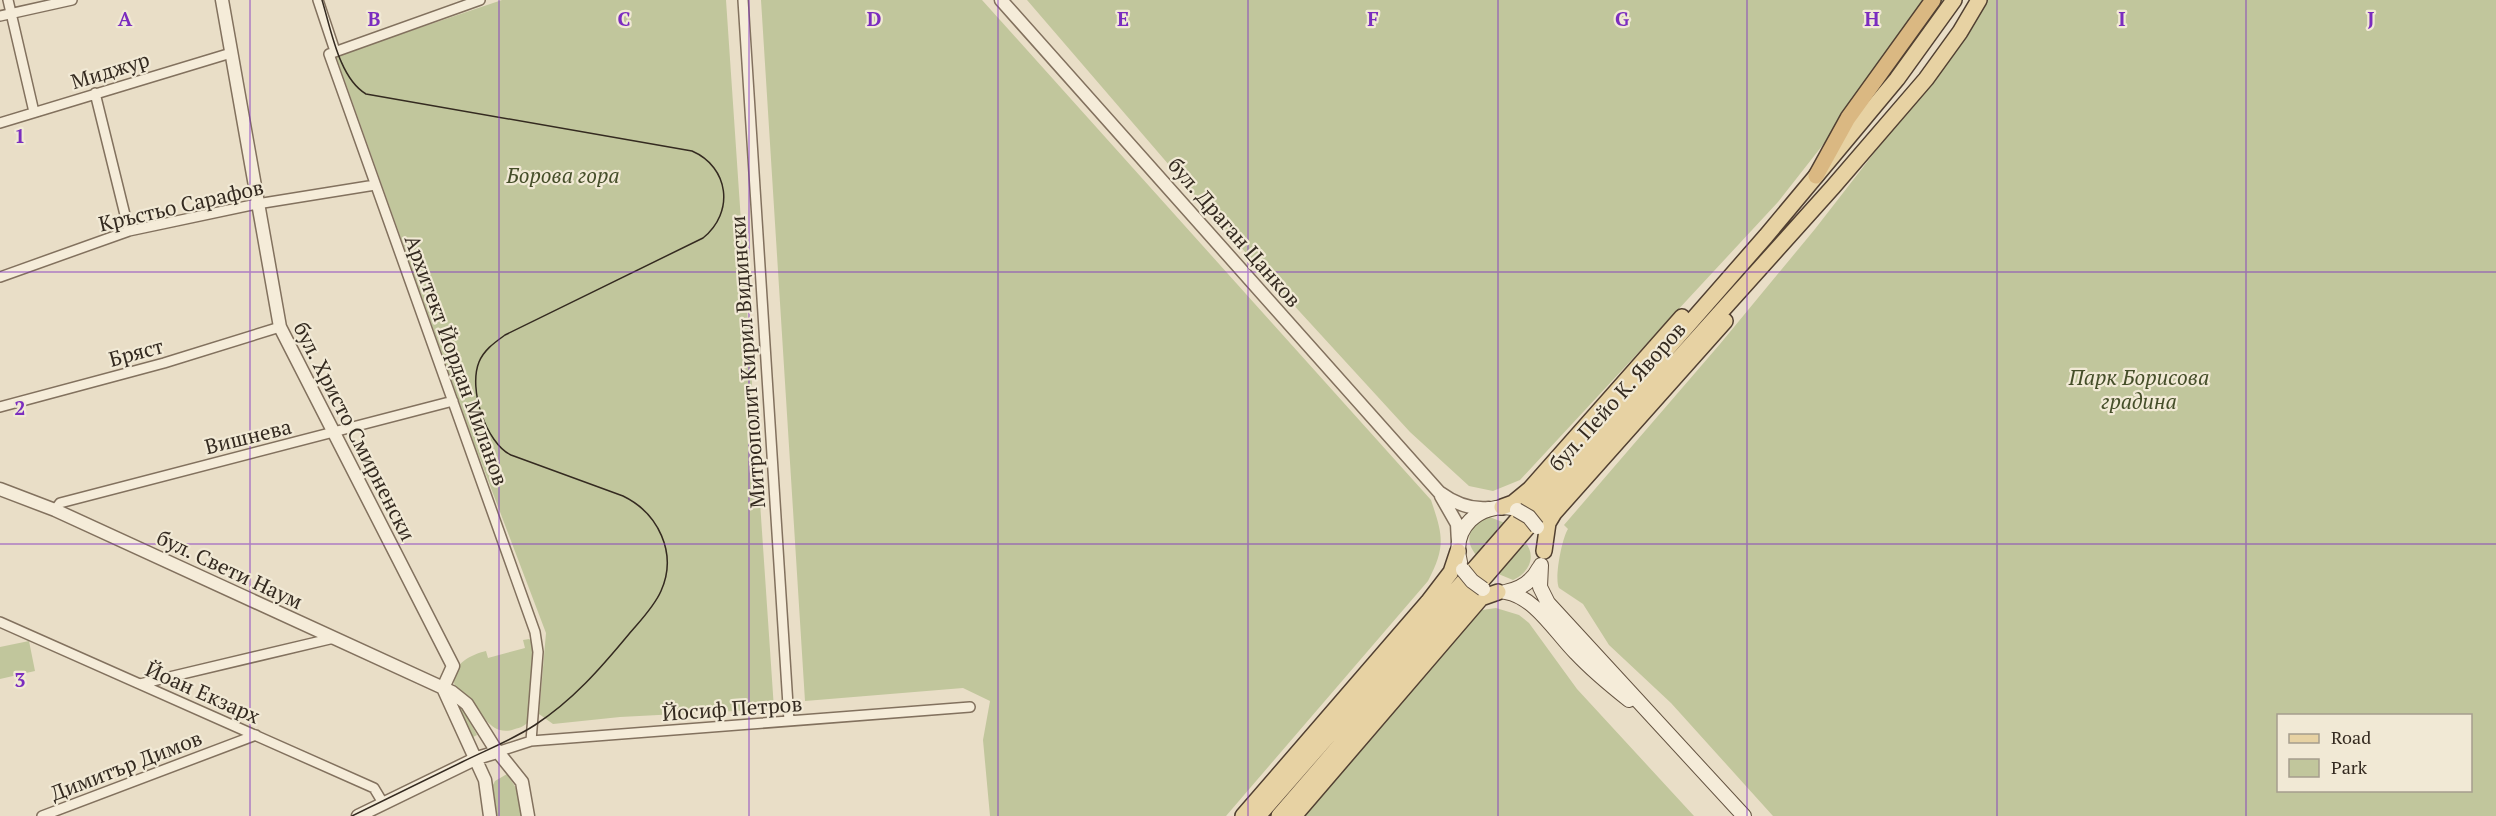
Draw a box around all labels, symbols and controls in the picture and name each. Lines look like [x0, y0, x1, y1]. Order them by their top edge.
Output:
text: A [118, 5, 133, 32]
text: B [368, 5, 381, 32]
text: C [617, 5, 631, 32]
text: D [867, 5, 881, 32]
text: E [1117, 5, 1129, 32]
text: F [1367, 5, 1379, 32]
text: G [1615, 5, 1629, 32]
text: H [1864, 5, 1880, 32]
text: I [2118, 5, 2126, 32]
text: J [2367, 5, 2375, 32]
street label: Миджур [67, 45, 153, 95]
text: 1 [14, 122, 26, 149]
street label: бул. Драган Цанков [1162, 151, 1308, 313]
park label: Борова гора [505, 161, 620, 189]
street label: Кръстьо Сарафов [96, 172, 266, 238]
street label: Митрополит Кирил Видински [723, 215, 771, 509]
street label: Архитект Йордан Миланов [399, 231, 515, 489]
street label: бул. Пейо К. Яворов [1542, 315, 1692, 477]
street label: бул. Христо Смирненски [288, 317, 422, 545]
street label: Бряст [106, 331, 166, 373]
park label: Парк Борисова градина [2068, 363, 2209, 415]
text: 2 [14, 394, 26, 421]
street label: Вишнева [202, 412, 295, 460]
street label: бул. Свети Наум [152, 523, 308, 615]
street label: Йоан Екзарх [141, 654, 265, 730]
text: 3 [14, 666, 26, 693]
street label: Йосиф Петров [661, 689, 803, 727]
legend [2277, 714, 2472, 792]
street label: Димитър Димов [46, 723, 206, 807]
text: Road [2331, 725, 2371, 749]
text: Park [2331, 755, 2368, 779]

